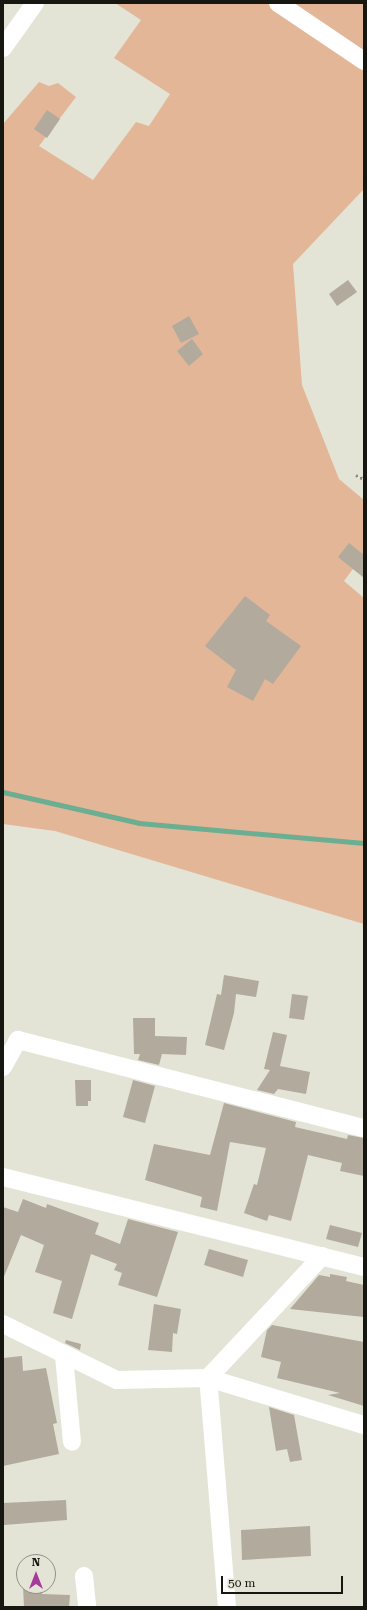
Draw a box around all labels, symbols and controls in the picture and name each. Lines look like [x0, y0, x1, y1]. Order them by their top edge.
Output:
north arrow [16, 1554, 56, 1594]
text: N [32, 1556, 40, 1569]
scale bar [223, 1568, 345, 1594]
text: 50 m [228, 1576, 255, 1590]

